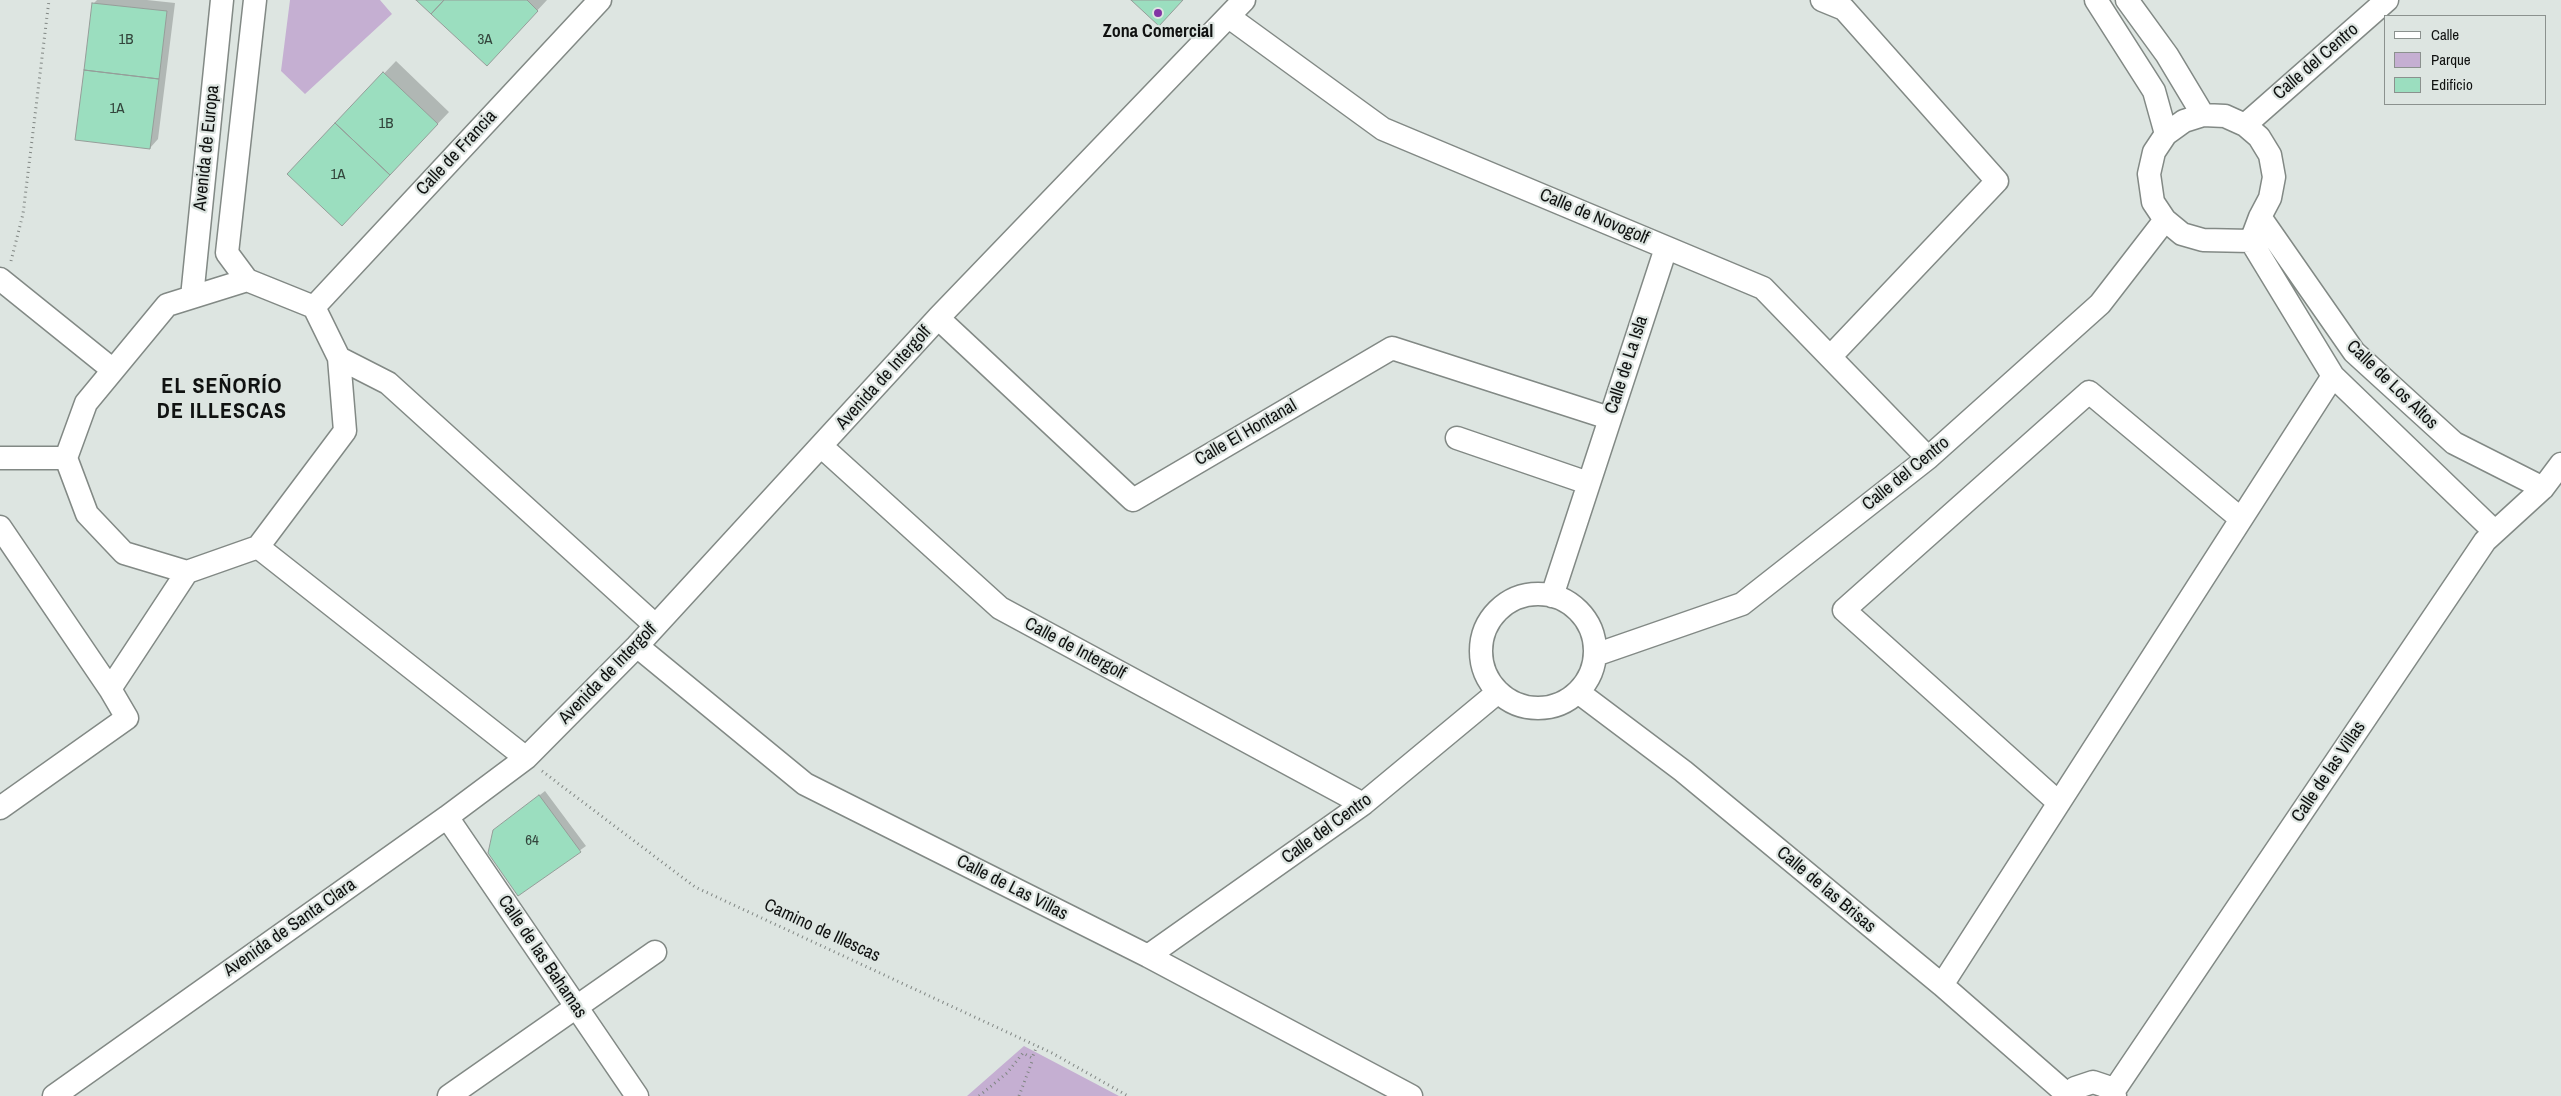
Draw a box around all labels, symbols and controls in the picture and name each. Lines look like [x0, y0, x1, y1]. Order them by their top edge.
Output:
marker: Zona Comercial [1152, 7, 1164, 19]
legend [2384, 15, 2546, 105]
street label: Calle del Centro [2269, 19, 2363, 105]
place label: Zona Comercial [1103, 21, 1213, 43]
text: Calle [2431, 24, 2459, 45]
house number: 1B [118, 31, 134, 49]
house number: 3A [477, 31, 493, 49]
text: Parque [2431, 49, 2471, 70]
text: Edificio [2431, 74, 2473, 95]
street label: Avenida de Europa [190, 84, 224, 212]
house number: 1A [109, 100, 125, 118]
street label: Calle de Francia [412, 106, 502, 200]
house number: 1B [378, 115, 394, 133]
house number: 1A [330, 166, 346, 184]
street label: Calle de Novogolf [1536, 184, 1652, 250]
street label: Calle de La Isla [1601, 313, 1653, 417]
street label: Avenida de Intergolf [832, 322, 936, 434]
street label: Calle de Los Altos [2342, 336, 2442, 434]
district label: EL SEÑORÍO DE ILLESCAS [155, 374, 289, 426]
street label: Calle El Hontanal [1191, 395, 1301, 471]
street label: Calle del Centro [1858, 432, 1954, 516]
street label: Calle de Intergolf [1021, 613, 1129, 685]
street label: Avenida de Intergolf [554, 619, 662, 729]
street label: Calle de las Villas [2287, 717, 2371, 827]
street label: Calle del Centro [1278, 789, 1376, 869]
house number: 64 [525, 832, 539, 850]
street label: Calle de las Brisas [1772, 842, 1880, 938]
street label: Calle de Las Villas [953, 851, 1071, 925]
street label: Avenida de Santa Clara [220, 874, 360, 982]
street label: Calle de las Bahamas [493, 891, 591, 1023]
street label: Camino de Illescas [761, 895, 883, 967]

